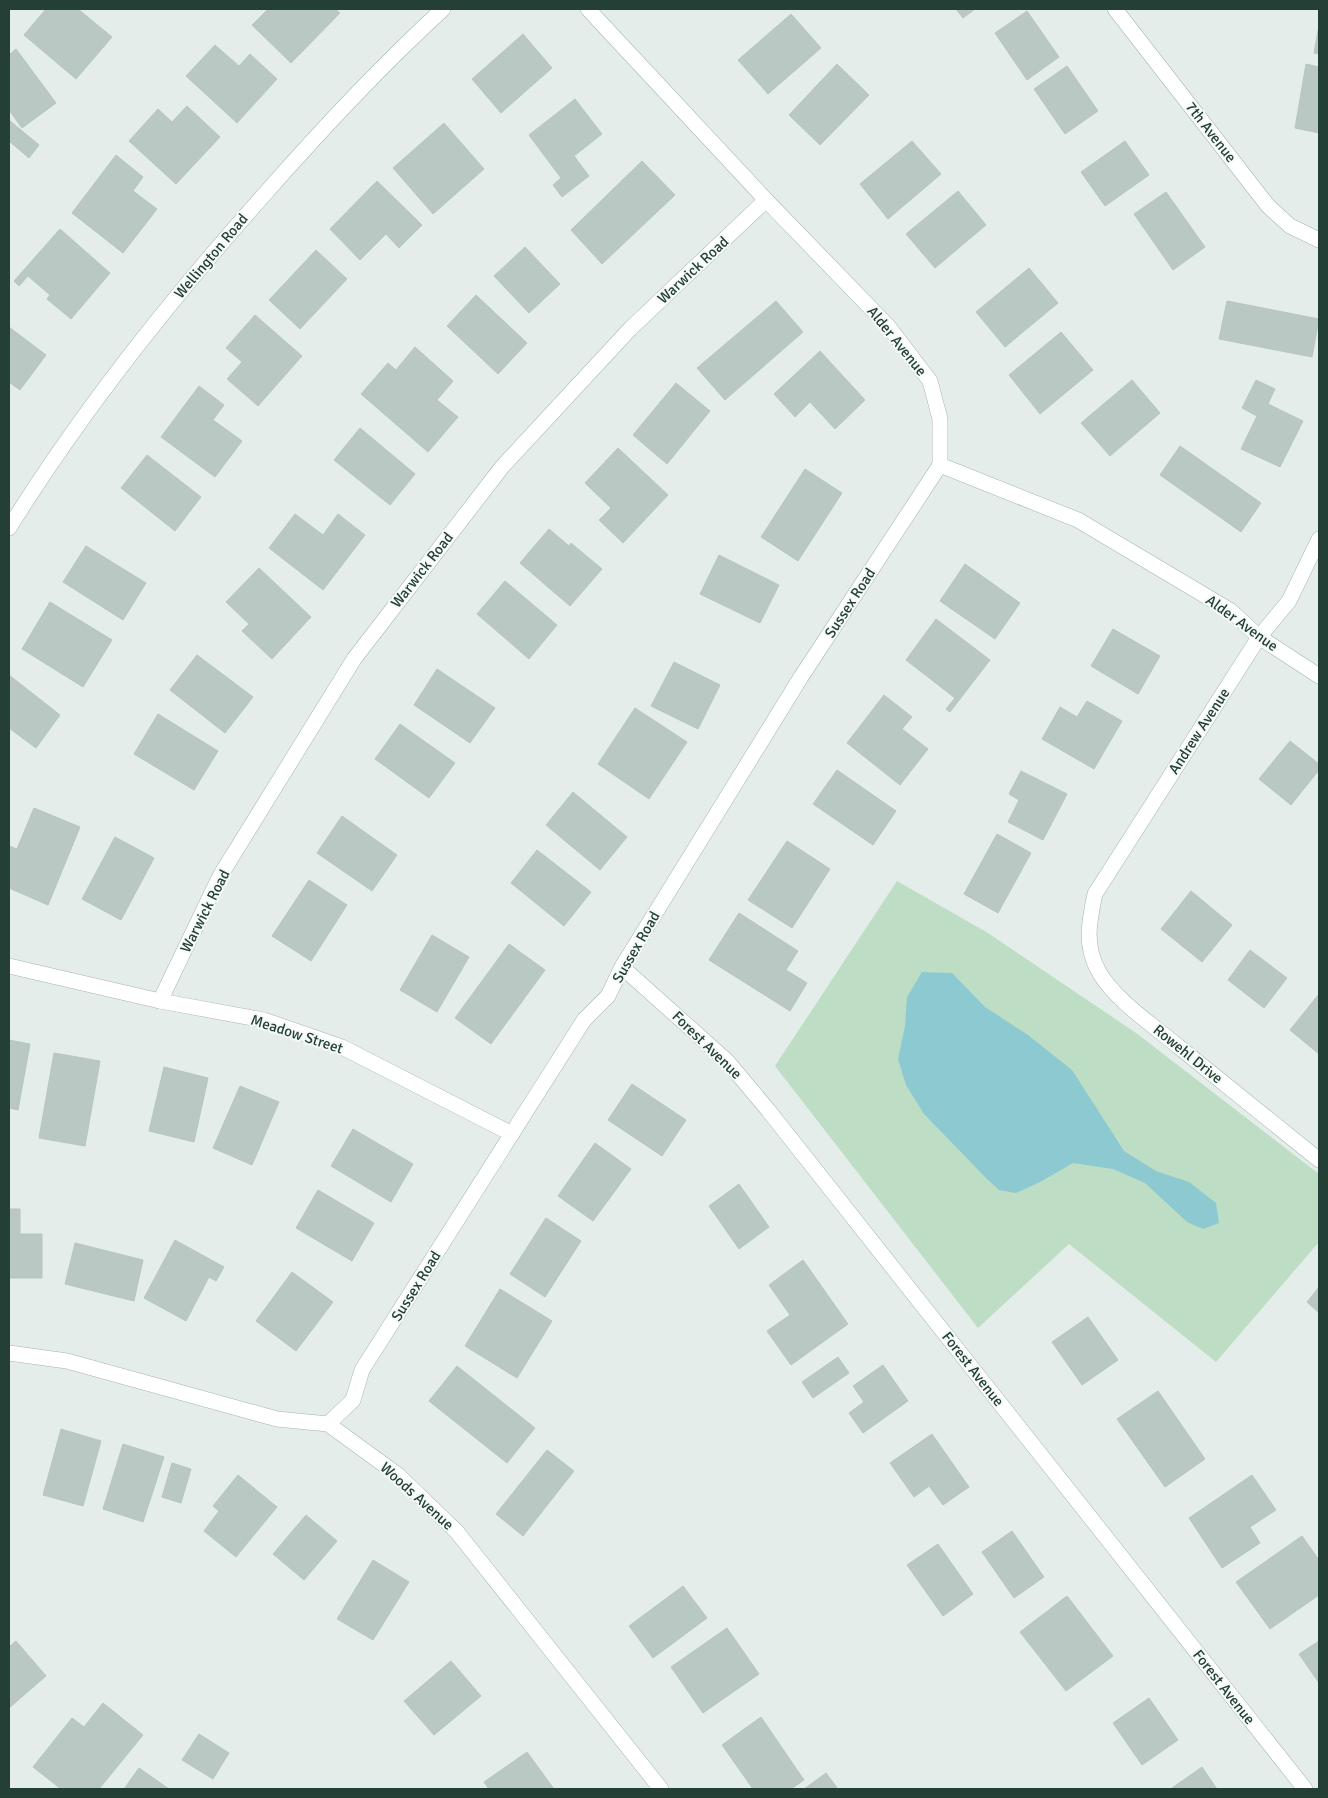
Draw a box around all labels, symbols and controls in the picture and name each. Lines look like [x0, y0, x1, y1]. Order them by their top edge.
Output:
street label: 7th Avenue [1182, 98, 1240, 166]
street label: Wellington Road [170, 210, 252, 302]
street label: Warwick Road [654, 232, 732, 308]
street label: Alder Avenue [863, 302, 931, 380]
street label: Warwick Road [387, 529, 457, 611]
street label: Sussex Road [821, 565, 879, 641]
street label: Alder Avenue [1203, 591, 1281, 655]
street label: Andrew Avenue [1165, 685, 1233, 777]
street label: Warwick Road [176, 866, 234, 956]
street label: Sussex Road [608, 908, 664, 986]
street label: Forest Avenue [668, 1007, 746, 1083]
street label: Meadow Street [249, 1011, 345, 1057]
street label: Rowehl Drive [1150, 1021, 1226, 1087]
street label: Sussex Road [387, 1247, 445, 1324]
street label: Forest Avenue [938, 1328, 1008, 1410]
street label: Woods Avenue [377, 1458, 457, 1534]
street label: Forest Avenue [1189, 1646, 1259, 1728]

